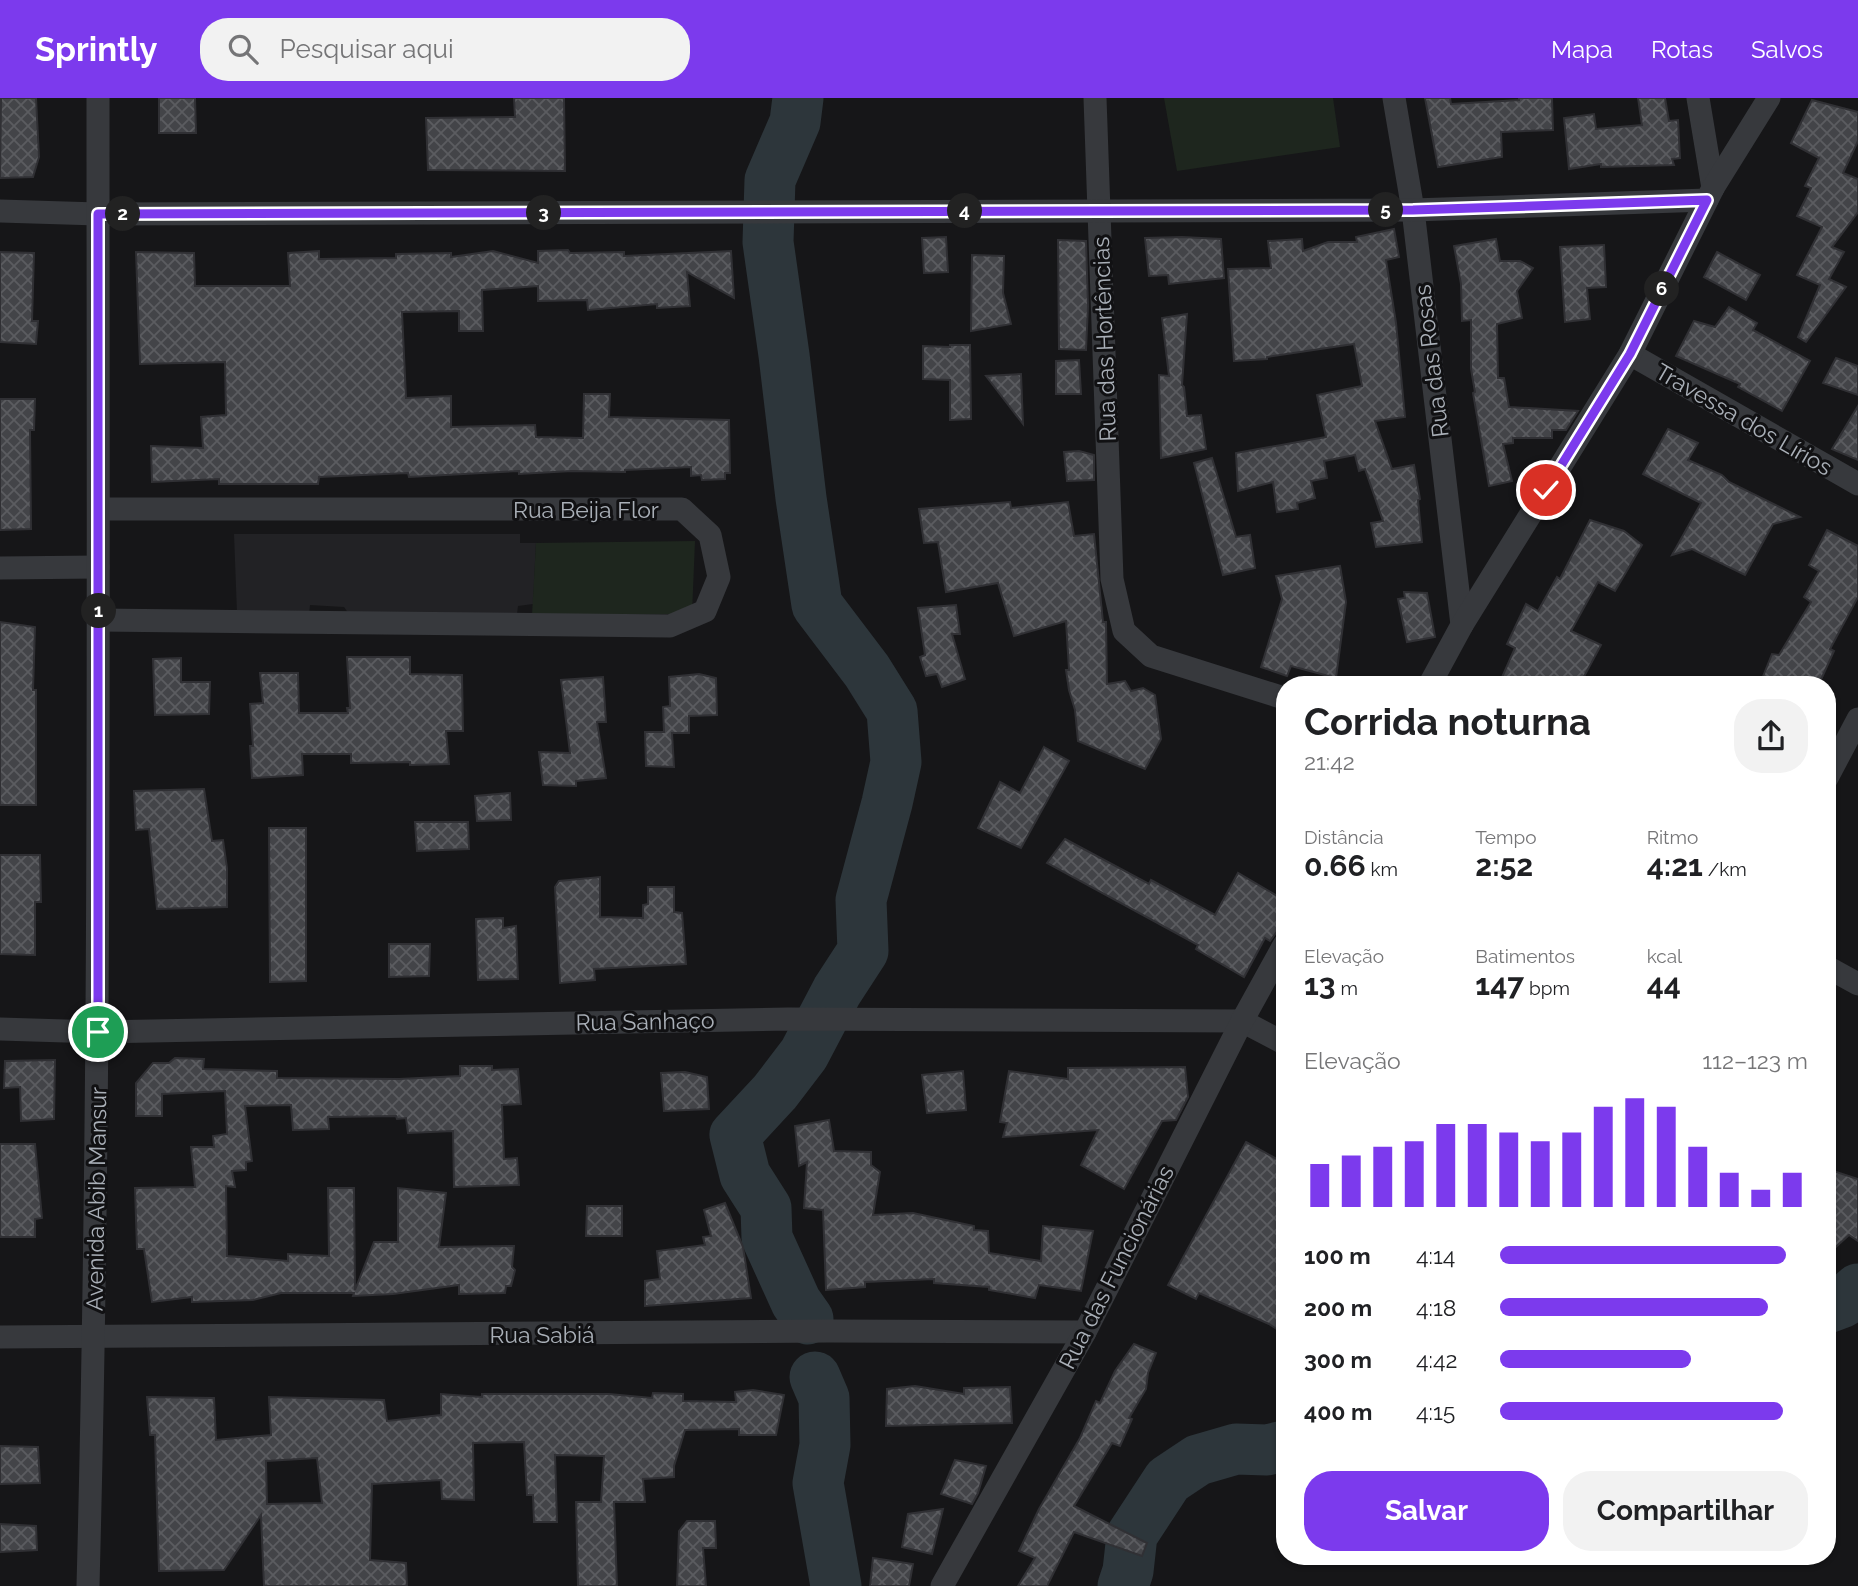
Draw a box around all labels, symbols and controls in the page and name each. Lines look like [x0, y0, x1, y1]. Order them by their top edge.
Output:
search box [200, 18, 690, 81]
text: Sprintly [35, 30, 158, 69]
icon: search [224, 30, 262, 68]
text: Pesquisar aqui [280, 34, 454, 64]
text: Mapa [1551, 35, 1613, 64]
text: Rotas [1651, 35, 1713, 64]
text: Salvos [1751, 35, 1823, 64]
pin: 5 [1368, 192, 1404, 228]
pin: 4 [948, 194, 982, 228]
pin: 3 [526, 195, 562, 230]
pin: 2 [106, 197, 140, 232]
text: 5 [1380, 198, 1391, 220]
text: 4 [959, 199, 970, 221]
text: 3 [538, 201, 549, 223]
text: 2 [117, 202, 128, 224]
street label: Rua das Hortências [1087, 236, 1121, 442]
pin: 6 [1644, 272, 1680, 306]
text: 6 [1656, 277, 1667, 299]
street label: Rua das Rosas [1408, 283, 1454, 439]
street label: Travessa dos Lírios [1651, 357, 1837, 481]
pin [1516, 460, 1576, 520]
icon: check [1527, 471, 1565, 509]
street label: Rua Beija Flor [513, 496, 659, 523]
pin: 1 [82, 594, 116, 628]
text: 1 [94, 599, 103, 621]
text: Corrida noturna [1304, 699, 1591, 744]
button: share [1734, 699, 1808, 773]
text: 21:42 [1304, 748, 1355, 775]
text: Distância [1304, 826, 1384, 848]
text: Tempo [1475, 826, 1536, 848]
text: Ritmo [1647, 826, 1698, 848]
text: 0.66 [1304, 848, 1366, 883]
text: 2:52 [1475, 848, 1533, 883]
text: 4:21 [1647, 848, 1703, 883]
text: km [1366, 858, 1398, 880]
text: /km [1703, 858, 1747, 880]
text: Elevação [1304, 945, 1384, 967]
text: Batimentos [1475, 945, 1575, 967]
text: kcal [1647, 945, 1682, 967]
text: 13 [1304, 967, 1336, 1002]
text: 147 [1475, 967, 1524, 1002]
text: 44 [1647, 967, 1681, 1002]
text: m [1336, 977, 1358, 999]
text: bpm [1524, 977, 1570, 999]
pin [68, 1002, 128, 1062]
street label: Rua Sanhaço [575, 1006, 715, 1036]
icon: arrive [79, 1013, 117, 1051]
text: Elevação [1304, 1047, 1401, 1074]
text: 112–123 m [1702, 1047, 1808, 1074]
street label: Avenida Abib Mansur [81, 1087, 111, 1311]
street label: Rua das Funcionárias [1053, 1161, 1179, 1373]
text: 100 m [1304, 1242, 1371, 1269]
text: 4:14 [1416, 1242, 1455, 1269]
text: 200 m [1304, 1294, 1372, 1321]
text: 4:18 [1416, 1294, 1456, 1321]
street label: Rua Sabiá [489, 1321, 595, 1348]
text: 300 m [1304, 1346, 1372, 1373]
text: 4:42 [1416, 1346, 1457, 1373]
text: 400 m [1304, 1398, 1372, 1425]
text: 4:15 [1416, 1398, 1455, 1425]
button: Salvar [1304, 1471, 1549, 1551]
button: Compartilhar [1563, 1471, 1808, 1551]

